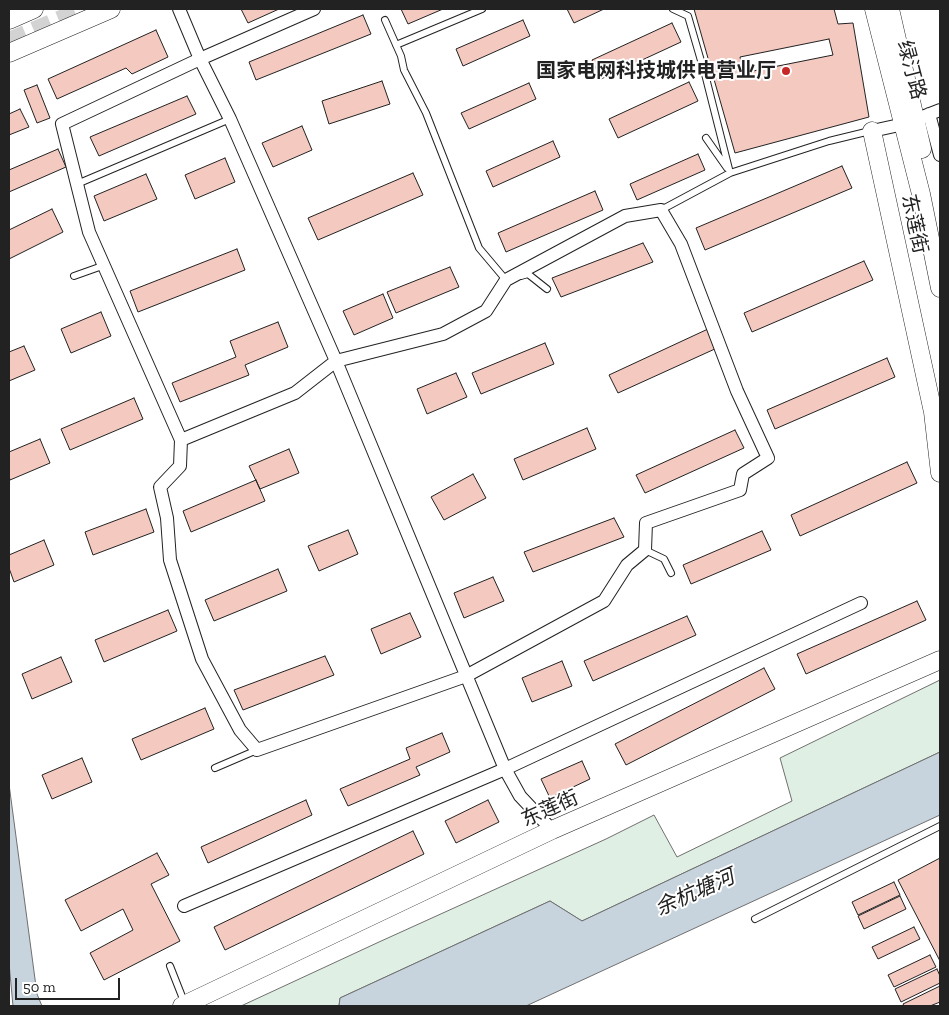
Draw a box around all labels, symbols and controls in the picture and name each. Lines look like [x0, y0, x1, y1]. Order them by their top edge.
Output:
street label: 绿汀路 [892, 38, 930, 102]
place label: 国家电网科技城供电营业厅 [536, 59, 776, 83]
marker: 国家电网科技城供电营业厅 [780, 65, 792, 77]
street label: 东莲街 [896, 192, 932, 256]
street label: 东莲街 [518, 786, 582, 832]
water label: 余杭塘河 [652, 864, 738, 922]
scale bar [18, 968, 122, 1000]
text: 50 m [23, 978, 56, 996]

